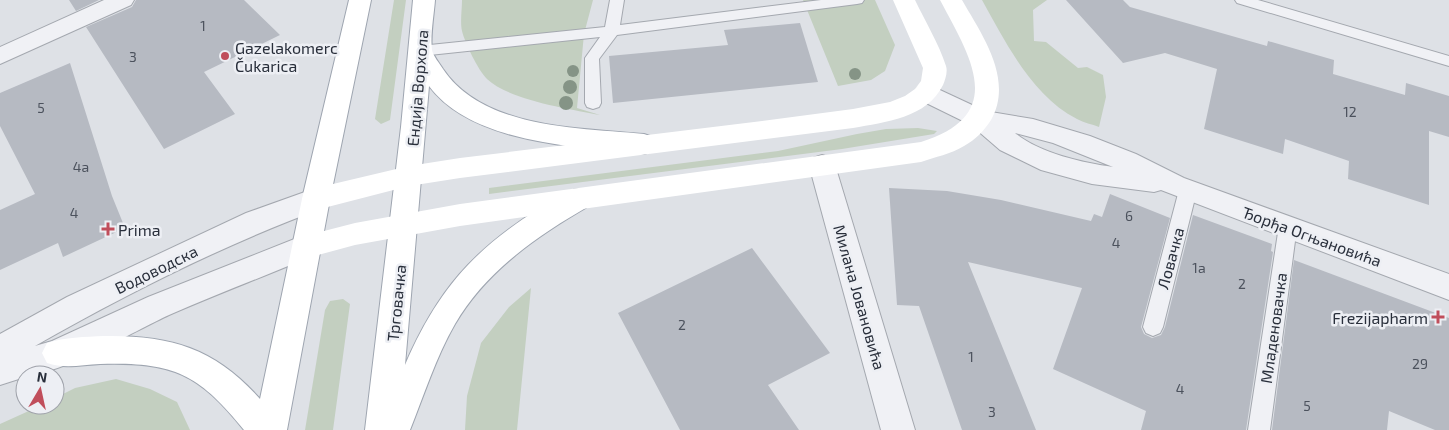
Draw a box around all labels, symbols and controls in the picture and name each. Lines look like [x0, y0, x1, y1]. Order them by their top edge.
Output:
house number: 1 [200, 17, 206, 34]
street label: Ендија Ворхола [402, 29, 433, 147]
place label: Gazelakomerc Čukarica [235, 38, 338, 75]
house number: 3 [129, 48, 137, 65]
marker: Gazelakomerc Čukarica [219, 50, 231, 62]
house number: 5 [37, 99, 45, 116]
house number: 12 [1343, 103, 1357, 120]
house number: 4a [73, 158, 89, 175]
street label: Ђорђа Огњановића [1239, 202, 1384, 271]
house number: 4 [70, 204, 78, 221]
house number: 6 [1125, 207, 1133, 224]
place label: Prima [118, 220, 161, 239]
street label: Милана Јовановића [830, 222, 890, 372]
marker: Prima [102, 223, 114, 235]
street label: Ловачка [1153, 225, 1187, 291]
house number: 4 [1112, 234, 1120, 251]
street label: Водоводска [112, 241, 200, 297]
house number: 1a [1192, 259, 1206, 276]
street label: Трговачка [383, 264, 409, 342]
street label: Младеновачка [1256, 271, 1290, 385]
house number: 2 [1238, 275, 1246, 292]
place label: Frezijapharm [1332, 308, 1428, 328]
marker: Frezijapharm [1432, 311, 1444, 323]
house number: 2 [678, 316, 686, 333]
house number: 1 [968, 348, 974, 365]
house number: 29 [1412, 355, 1428, 372]
north arrow [15, 365, 65, 415]
text: N [36, 367, 48, 386]
house number: 4 [1176, 380, 1184, 397]
house number: 5 [1303, 397, 1311, 414]
house number: 3 [988, 403, 996, 420]

